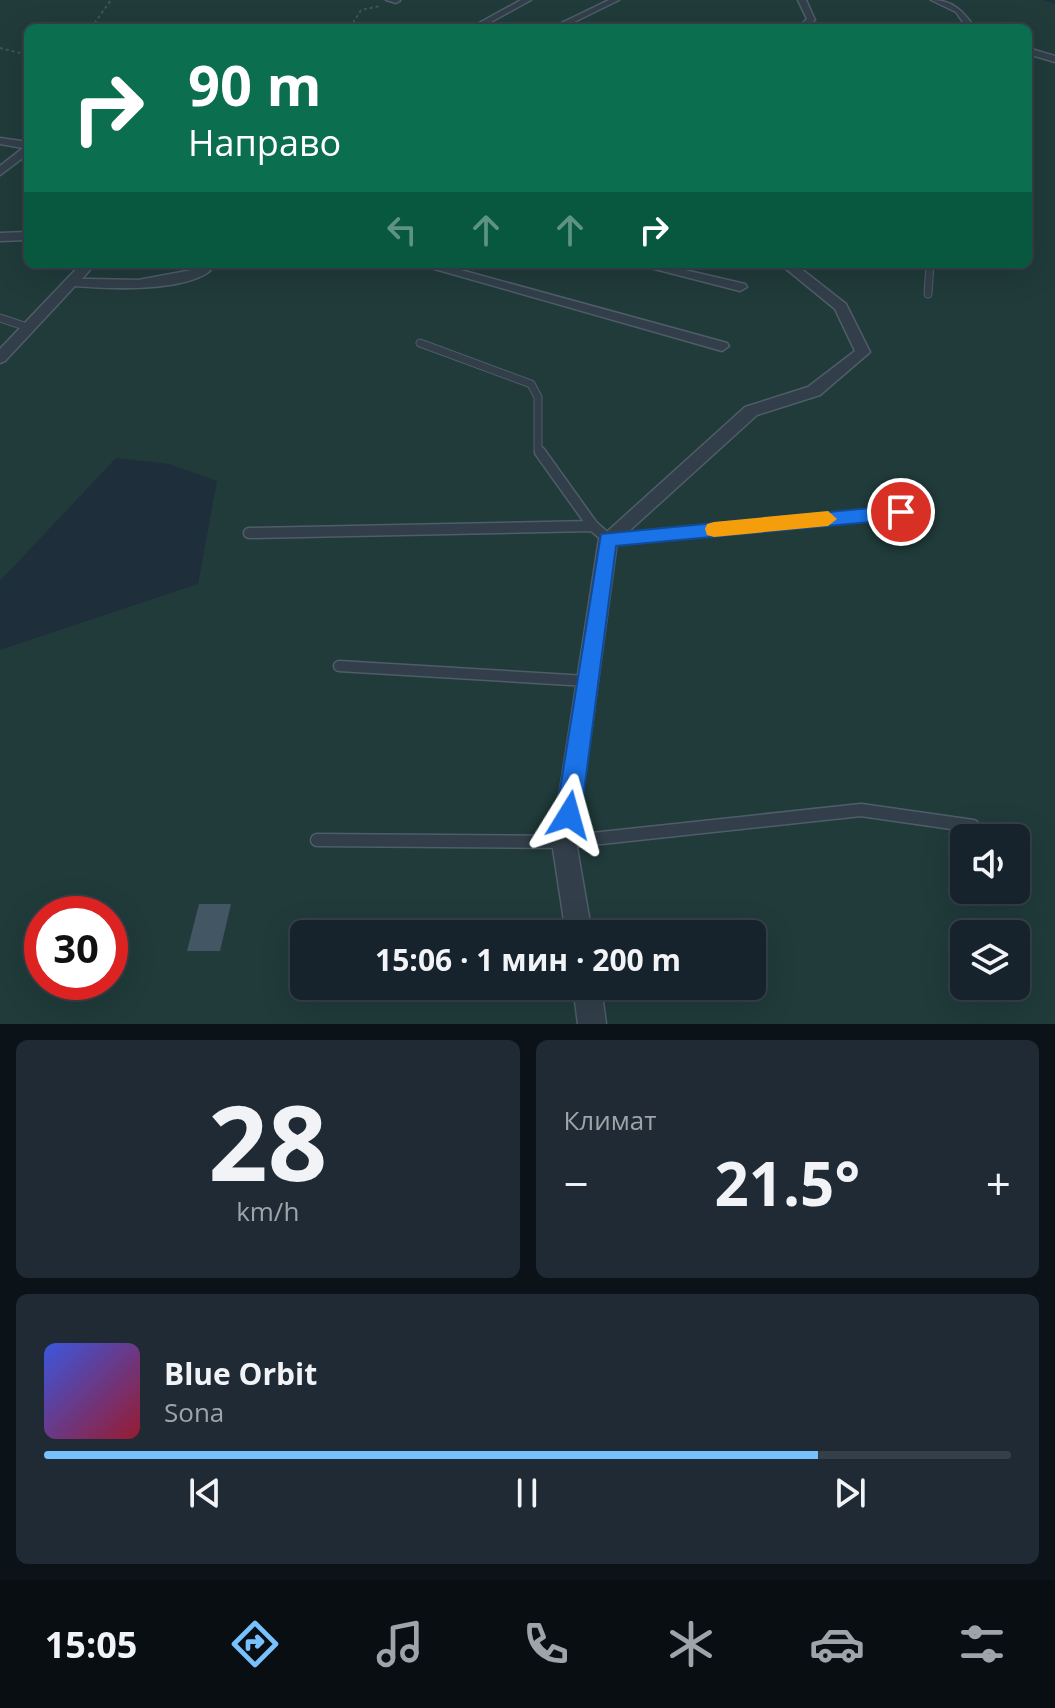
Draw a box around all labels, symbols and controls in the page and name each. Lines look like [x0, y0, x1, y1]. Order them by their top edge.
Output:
text: 90 m [188, 46, 322, 122]
icon: right [56, 56, 160, 160]
text: Направо [188, 118, 341, 167]
icon: left [380, 208, 424, 252]
icon: ahead [464, 208, 508, 252]
icon: ahead [548, 208, 592, 252]
icon: right [632, 208, 676, 252]
pin [867, 478, 935, 546]
icon: arrive [879, 490, 923, 534]
position arrow [527, 773, 611, 857]
map controls [950, 824, 1030, 1000]
button: sound [950, 824, 1030, 904]
speed limit sign: 30 [24, 896, 128, 1000]
button: layers [950, 920, 1030, 1000]
text: 15:06 · 1 мин · 200 m [375, 939, 681, 980]
text: 28 [208, 1070, 327, 1211]
text: Климат [564, 1102, 657, 1138]
text: 21.5° [714, 1142, 860, 1224]
text: − [564, 1153, 589, 1213]
text: + [986, 1153, 1011, 1213]
text: km/h [236, 1193, 299, 1229]
text: Blue Orbit [164, 1353, 317, 1394]
text: Sona [164, 1394, 224, 1430]
icon: previous [183, 1471, 227, 1515]
icon: pause [505, 1471, 549, 1515]
icon: next [828, 1471, 872, 1515]
icon: directions [227, 1616, 283, 1672]
icon: music [372, 1616, 428, 1672]
icon: phone [518, 1616, 574, 1672]
icon: climate [663, 1616, 719, 1672]
icon: car [809, 1616, 865, 1672]
icon: filters [954, 1616, 1010, 1672]
text: 15:05 [45, 1620, 137, 1669]

